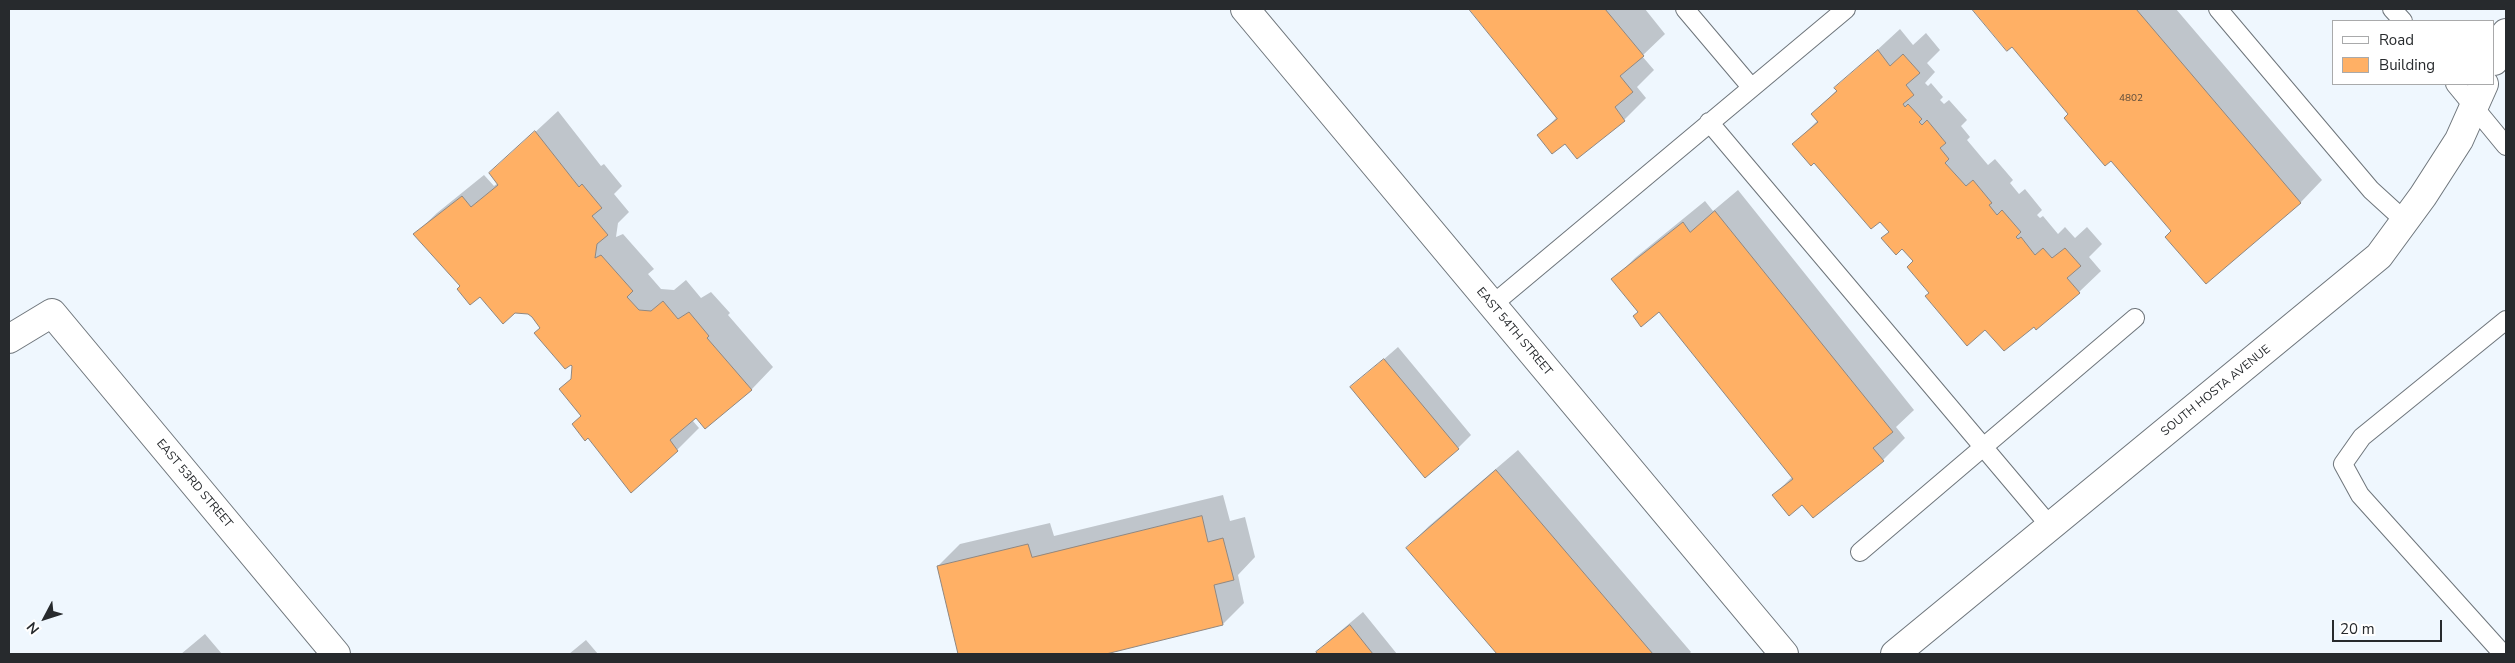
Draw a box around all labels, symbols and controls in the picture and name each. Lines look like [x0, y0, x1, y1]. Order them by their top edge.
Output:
legend [2332, 20, 2495, 85]
text: Road [2379, 30, 2414, 50]
text: Building [2379, 55, 2435, 75]
house number: 4802 [2119, 93, 2143, 105]
street label: EAST 54TH STREET [1473, 285, 1555, 379]
street label: SOUTH HOSTA AVENUE [2158, 342, 2274, 440]
street label: EAST 53RD STREET [153, 437, 235, 531]
north arrow [20, 593, 70, 643]
scale bar [2335, 610, 2445, 642]
text: N [22, 618, 44, 638]
text: 20 m [2340, 619, 2375, 639]

